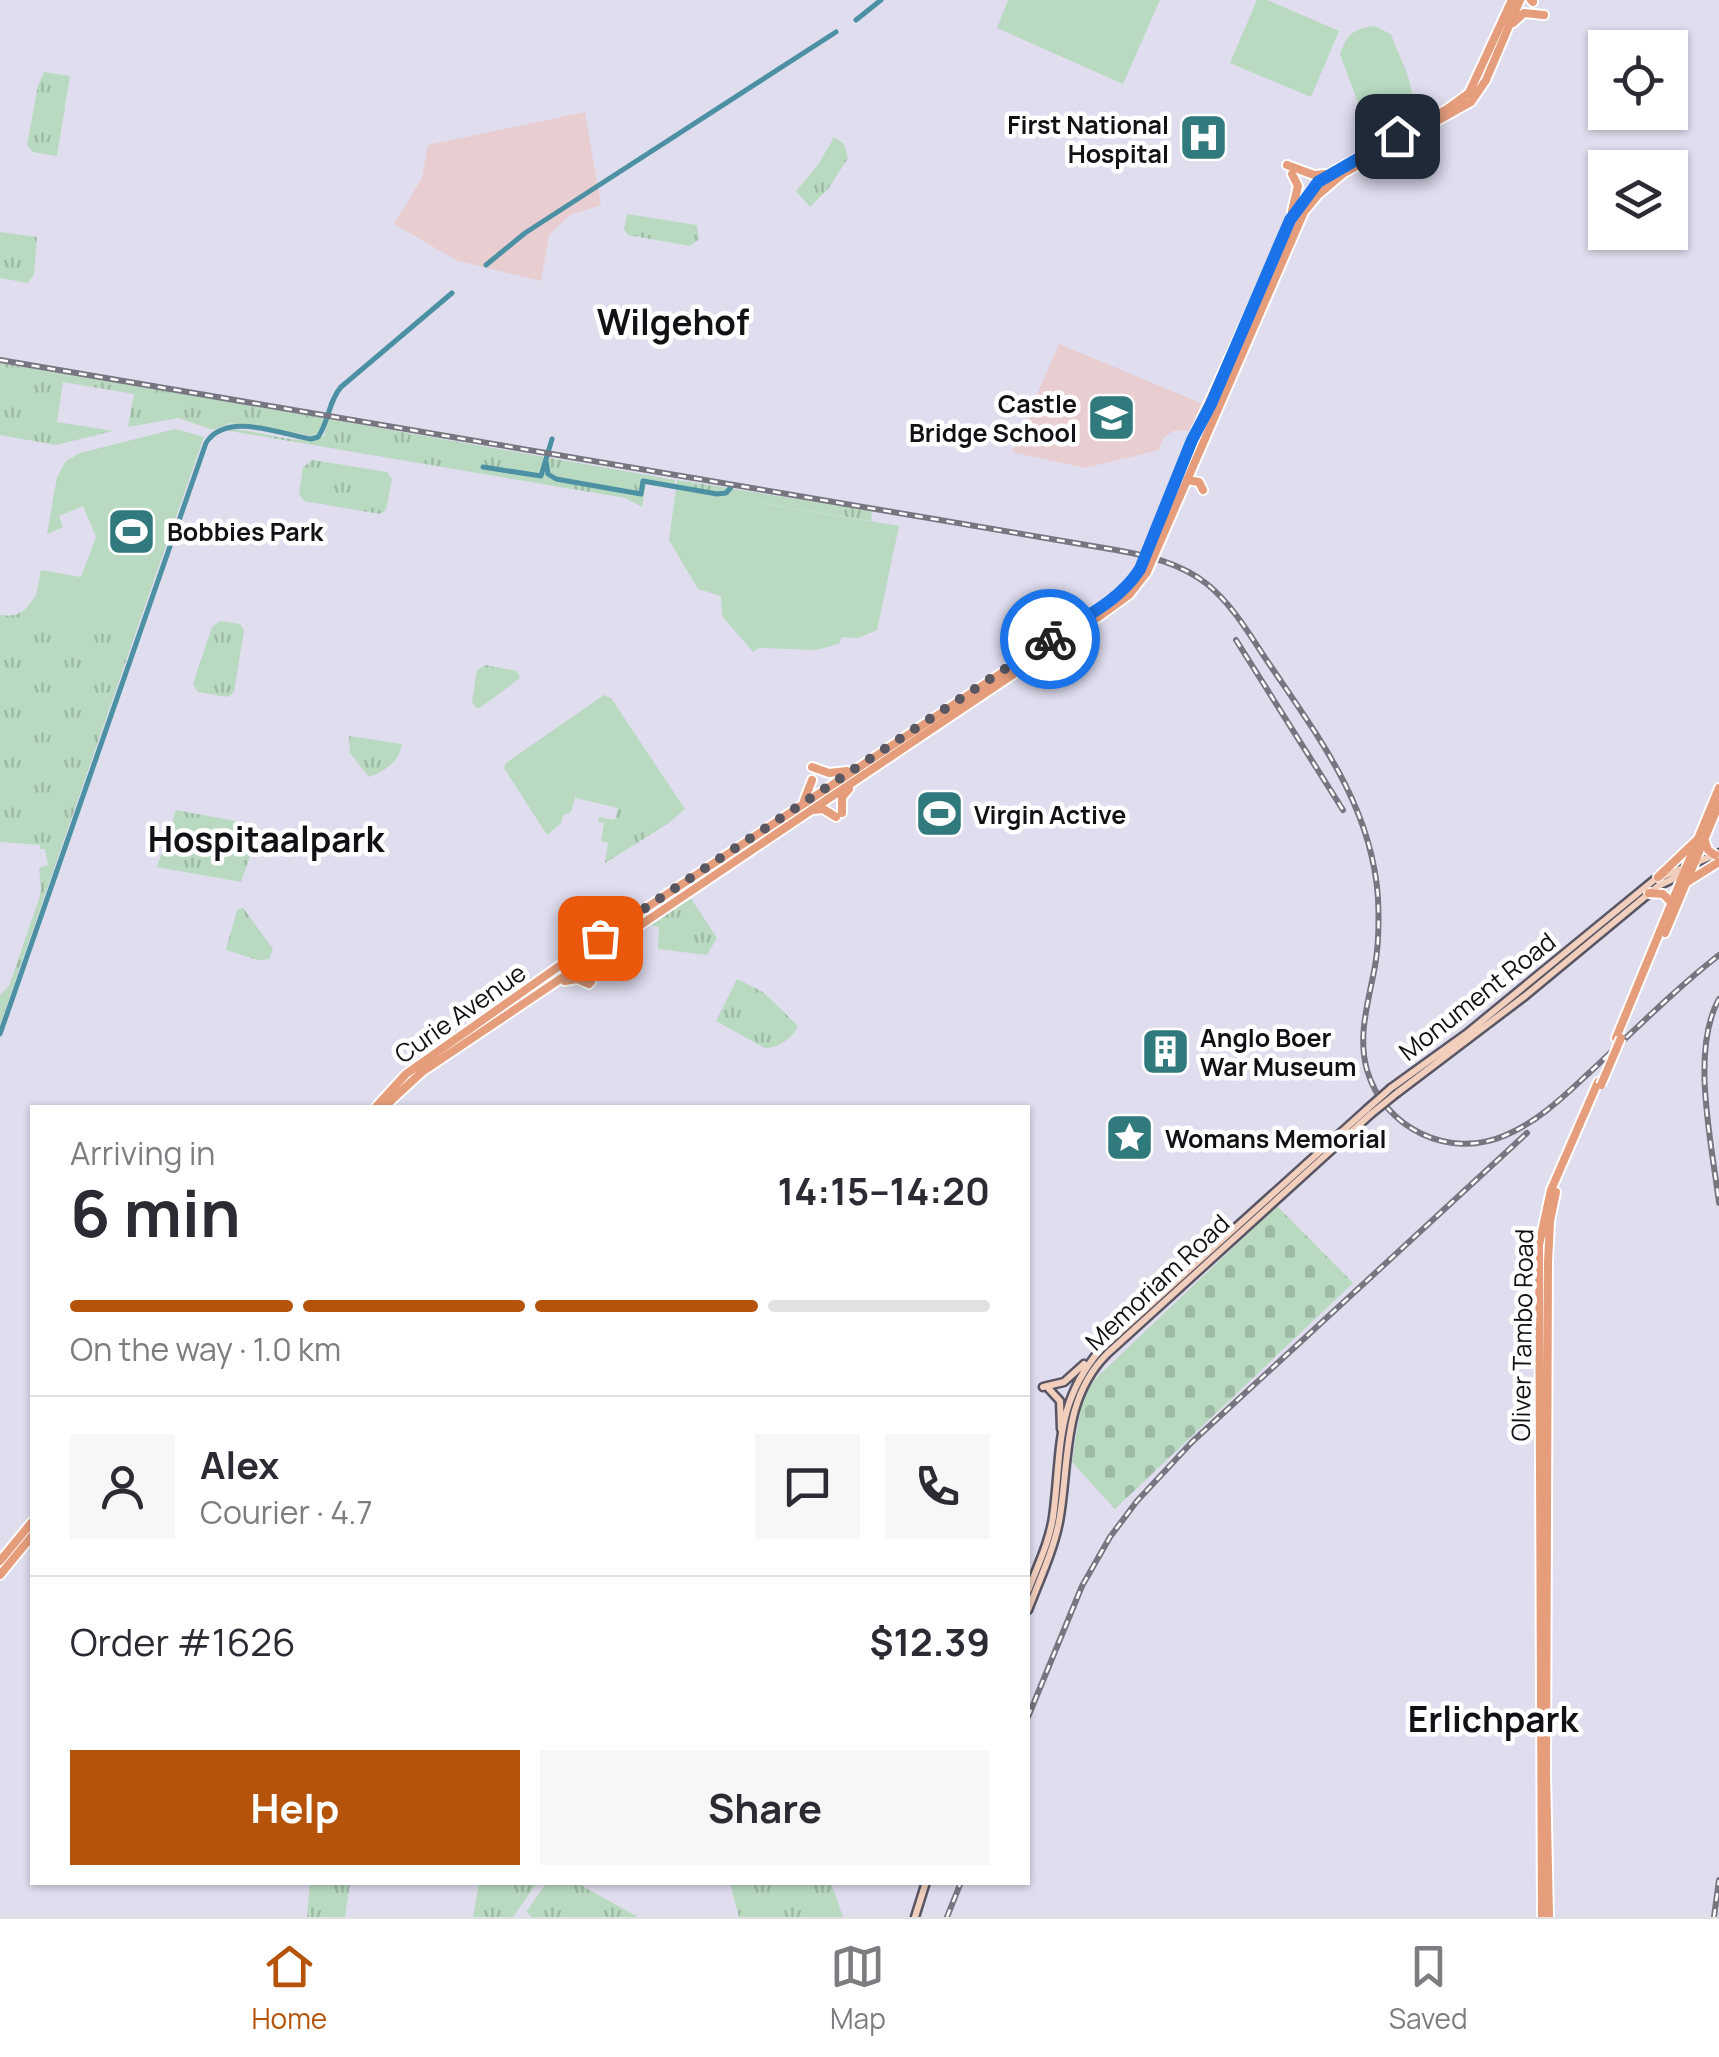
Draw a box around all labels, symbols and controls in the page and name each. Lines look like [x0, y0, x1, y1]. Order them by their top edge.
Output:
map controls [1588, 30, 1688, 250]
button: locate [1588, 30, 1688, 130]
pin [1355, 94, 1440, 179]
place label: First National Hospital [1007, 107, 1169, 171]
icon: home [1370, 109, 1425, 164]
hospital icon: First National Hospital [1178, 112, 1230, 164]
button: layers [1588, 150, 1688, 250]
district label: Wilgehof [597, 298, 749, 346]
place label: Castle Bridge School [909, 386, 1077, 450]
school or university icon: Castle Bridge School [1086, 391, 1138, 443]
sports icon: Bobbies Park [106, 505, 158, 557]
place label: Bobbies Park [167, 514, 324, 549]
courier [1000, 589, 1100, 689]
icon: bike [1023, 612, 1078, 667]
sports icon: Virgin Active [913, 788, 965, 840]
place label: Virgin Active [974, 797, 1126, 832]
district label: Hospitaalpark [148, 815, 385, 863]
pin [558, 896, 643, 981]
icon: bag [573, 911, 628, 966]
street label: Monument Road [1391, 924, 1563, 1068]
street label: Curie Avenue [387, 955, 533, 1071]
place label: Anglo Boer War Museum [1200, 1020, 1356, 1084]
building icon: Anglo Boer War Museum [1139, 1025, 1191, 1077]
place icon: Womans Memorial [1104, 1112, 1156, 1164]
place label: Womans Memorial [1165, 1121, 1387, 1156]
text: Arriving in [70, 1131, 215, 1175]
text: 14:15–14:20 [778, 1164, 990, 1216]
text: 6 min [70, 1168, 241, 1257]
street label: Memoriam Road [1077, 1206, 1237, 1358]
street label: Oliver Tambo Road [1503, 1228, 1541, 1442]
text: On the way · 1.0 km [70, 1327, 341, 1371]
button: person [70, 1434, 175, 1539]
button: chat [755, 1434, 860, 1539]
button: phone [885, 1434, 990, 1539]
text: Alex [200, 1438, 279, 1490]
text: Courier · 4.7 [200, 1490, 373, 1534]
text: Order #1626 [70, 1615, 295, 1667]
text: $12.39 [870, 1615, 990, 1667]
district label: Erlichpark [1408, 1695, 1579, 1743]
button: Help [70, 1750, 520, 1865]
button: Share [540, 1750, 990, 1865]
tab: Home [251, 1939, 327, 2037]
tab: Map [830, 1939, 886, 2037]
tab: Saved [1389, 1939, 1468, 2037]

